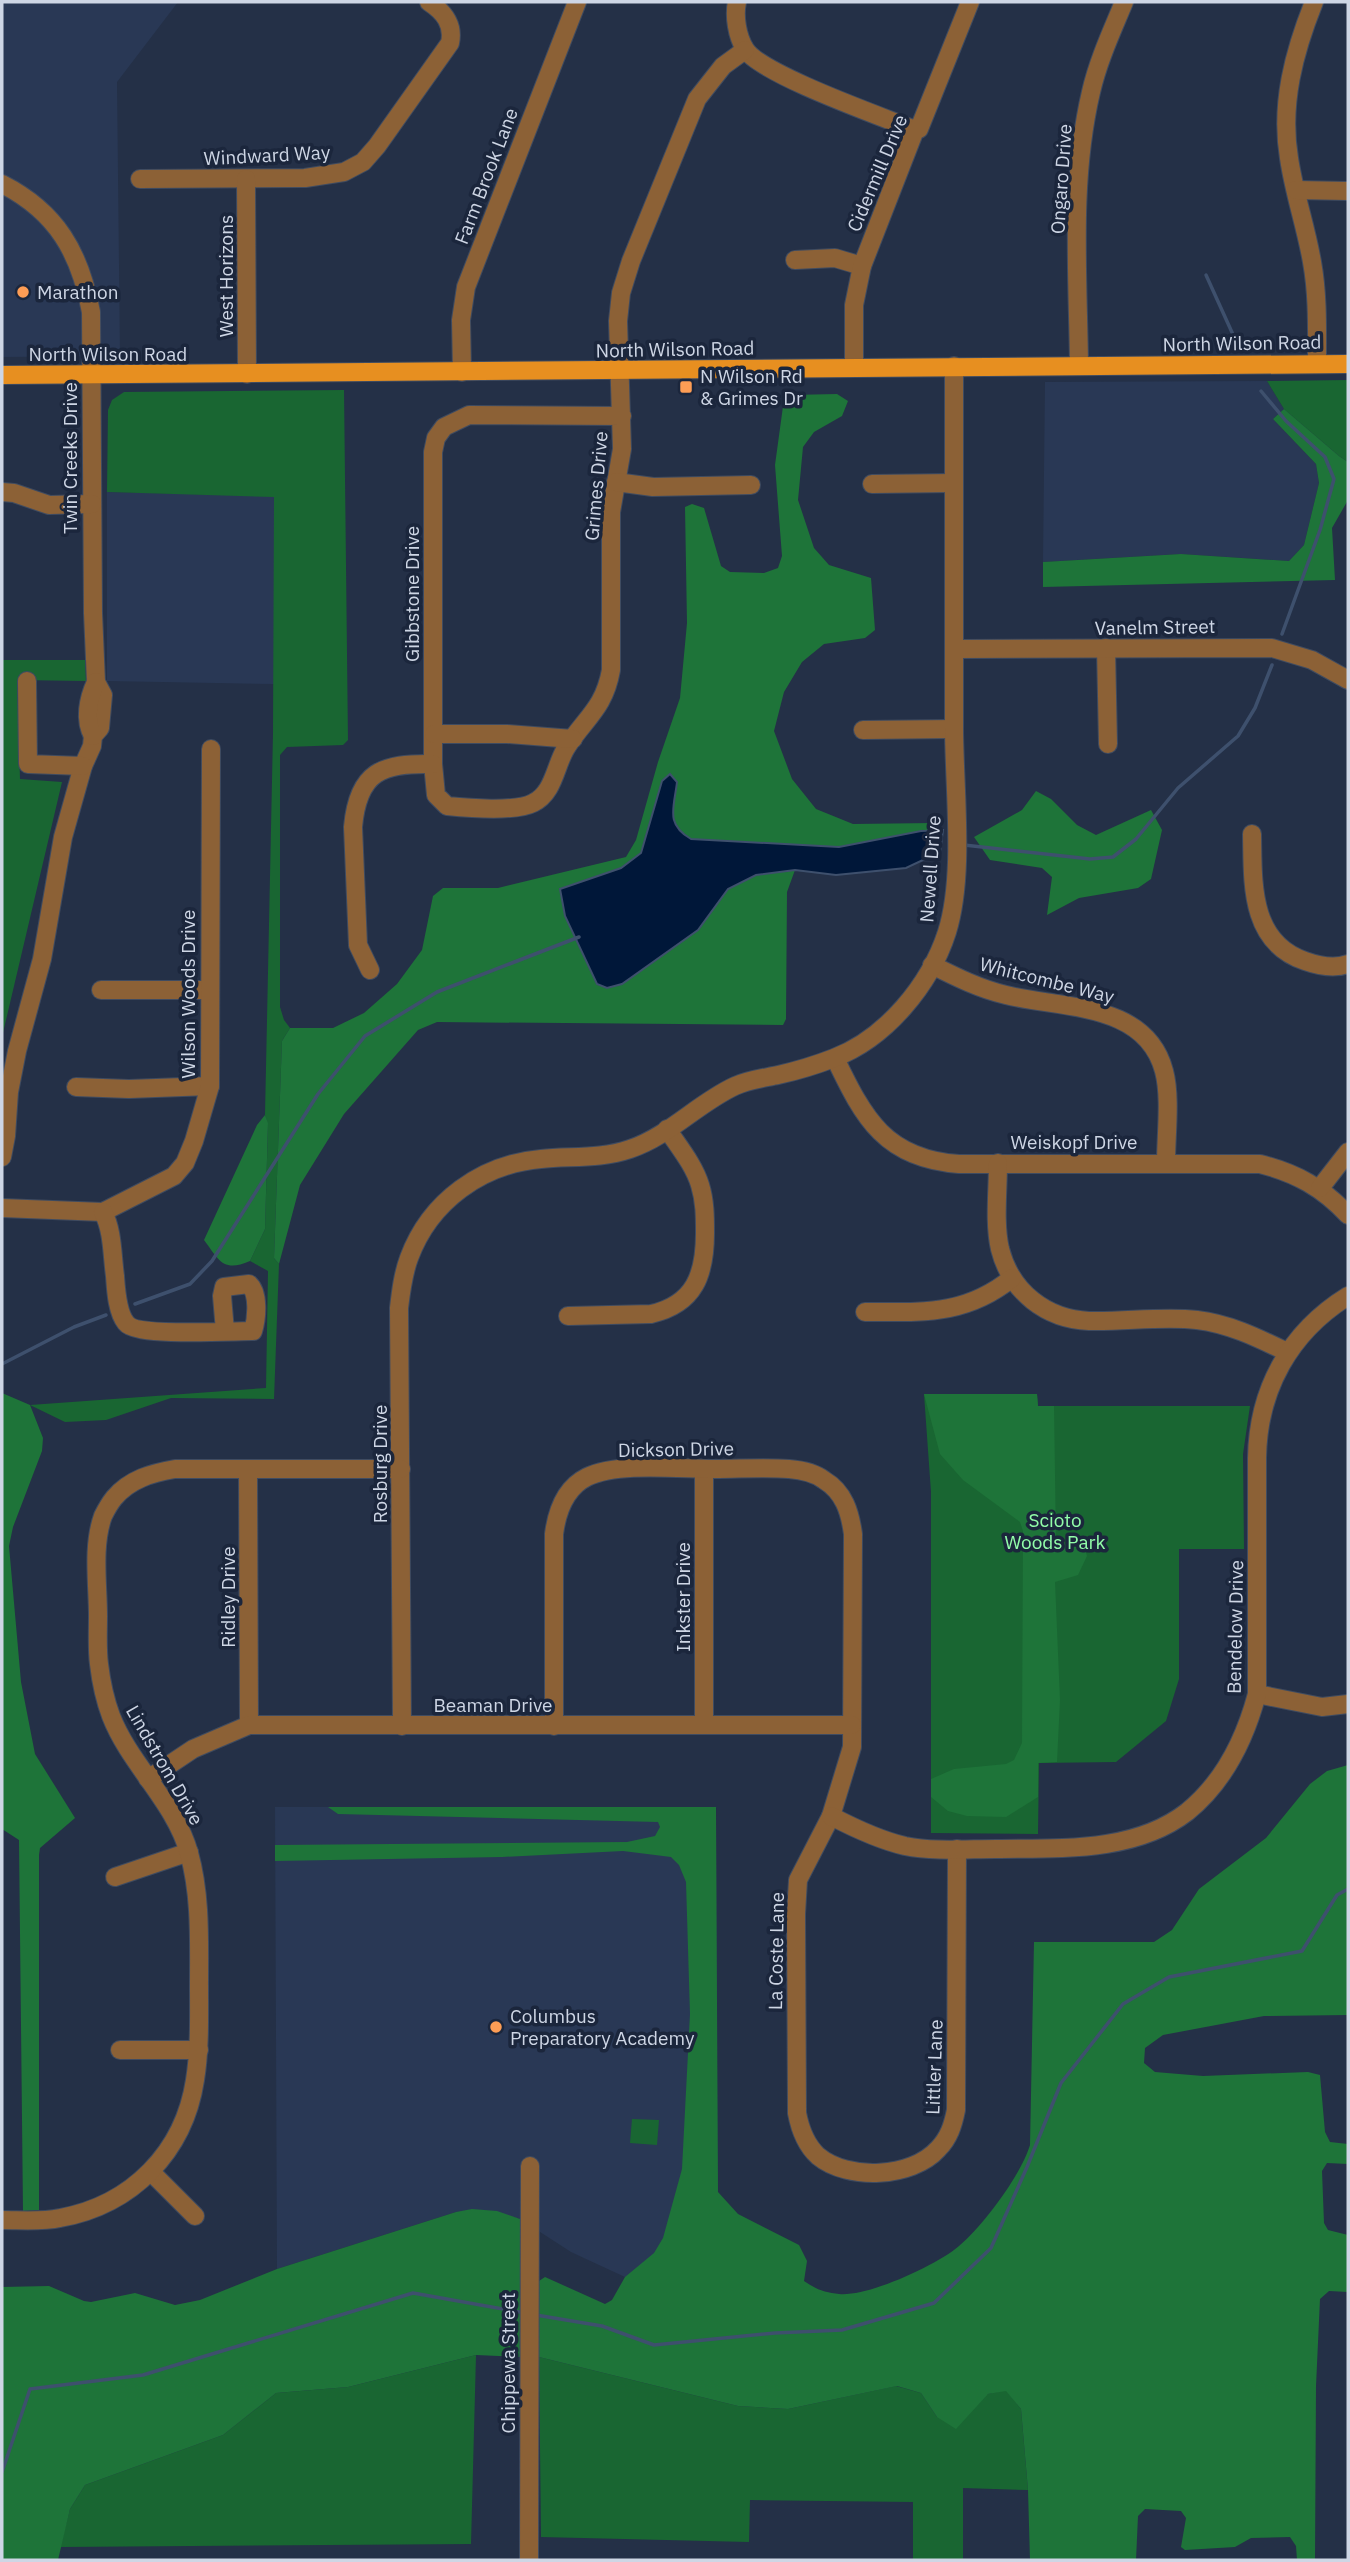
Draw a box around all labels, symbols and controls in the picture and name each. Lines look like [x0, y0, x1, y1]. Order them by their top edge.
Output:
street label: Farm Brook Lane [449, 104, 523, 248]
street label: Cidermill Drive [842, 111, 912, 235]
street label: Ongaro Drive [1045, 123, 1077, 235]
street label: Windward Way [203, 140, 331, 170]
street label: West Horizons [214, 215, 238, 337]
place label: Marathon [37, 280, 119, 304]
marker: Marathon [15, 284, 31, 300]
street label: North Wilson Road [1162, 330, 1322, 356]
street label: North Wilson Road [595, 336, 755, 362]
street label: North Wilson Road [29, 342, 187, 366]
place label: N Wilson Rd & Grimes Dr [700, 364, 803, 410]
marker: N Wilson Rd & Grimes Dr [678, 379, 694, 395]
street label: Twin Creeks Drive [58, 382, 82, 534]
street label: Grimes Drive [579, 430, 613, 542]
street label: Gibbstone Drive [400, 526, 424, 662]
street label: Vanelm Street [1094, 614, 1216, 640]
street label: Newell Drive [914, 815, 946, 923]
street label: Wilson Woods Drive [176, 910, 200, 1078]
street label: Whitcombe Way [977, 952, 1117, 1008]
street label: Weiskopf Drive [1010, 1130, 1138, 1154]
street label: Rosburg Drive [368, 1405, 392, 1523]
street label: Dickson Drive [618, 1436, 734, 1462]
park label: Scioto Woods Park [1004, 1508, 1106, 1554]
street label: Inkster Drive [671, 1542, 695, 1652]
street label: Ridley Drive [216, 1546, 240, 1648]
street label: Bendelow Drive [1222, 1560, 1248, 1694]
street label: Beaman Drive [433, 1693, 553, 1717]
street label: Lindstrom Drive [121, 1701, 209, 1829]
street label: La Coste Lane [763, 1892, 789, 2010]
place label: Columbus Preparatory Academy [510, 2004, 695, 2050]
marker: Columbus Preparatory Academy [488, 2019, 504, 2035]
street label: Littler Lane [920, 2019, 948, 2115]
street label: Chippewa Street [496, 2293, 520, 2433]

